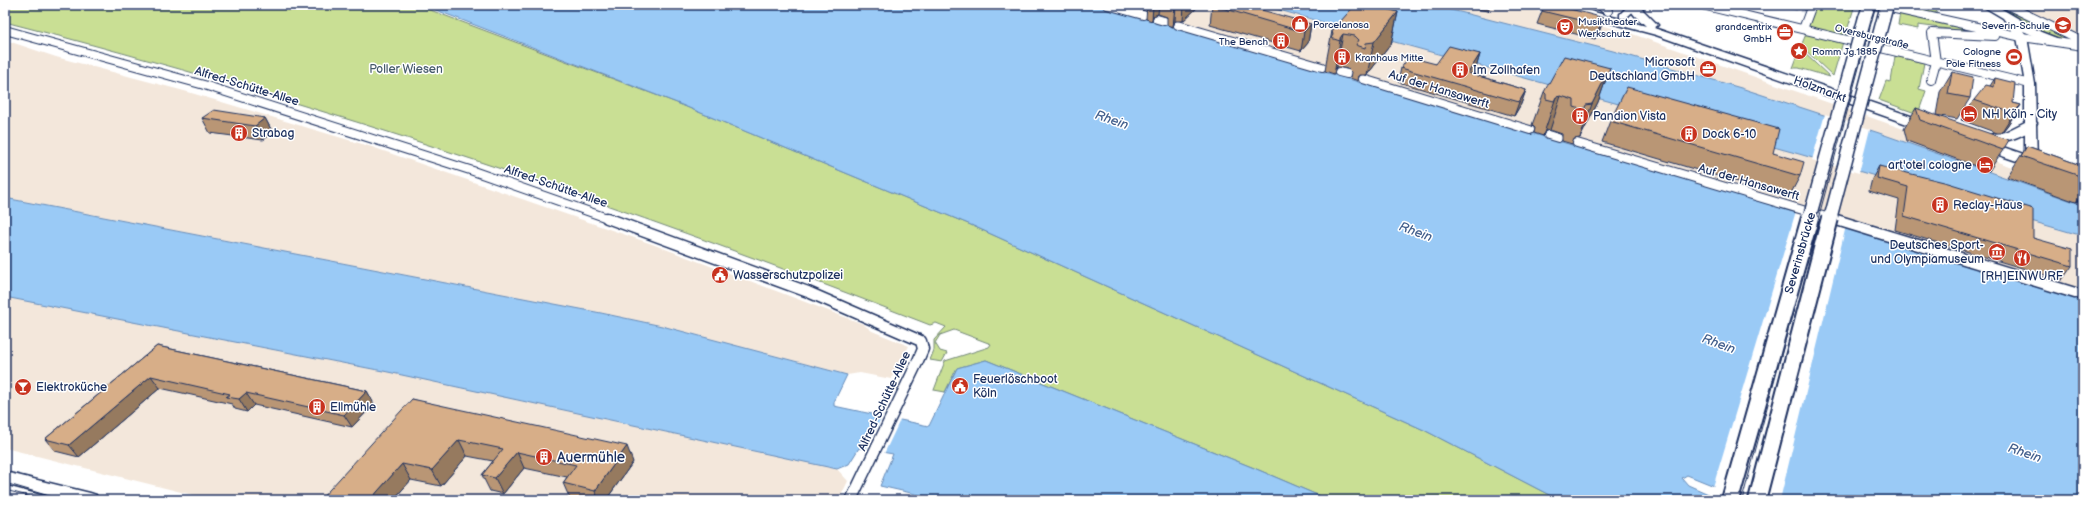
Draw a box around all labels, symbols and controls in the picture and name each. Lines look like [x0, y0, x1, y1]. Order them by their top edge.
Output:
shop icon: Porcelanosa [1290, 14, 1310, 34]
school or university icon: Severin-Schule [2053, 15, 2073, 35]
place label: Musiktheater Werkschutz [1578, 16, 1638, 40]
theatre icon: Musiktheater Werkschutz [1555, 17, 1575, 37]
place label: Porcelanosa [1313, 19, 1369, 31]
place label: Severin-Schule [1982, 20, 2050, 32]
place label: grandcentrix GmbH [1715, 21, 1772, 45]
office icon: grandcentrix GmbH [1775, 22, 1795, 42]
street label: Oversburgstraße [1834, 22, 1910, 52]
building icon: The Bench [1271, 31, 1291, 51]
place label: The Bench [1219, 36, 1268, 48]
place icon: Romm Jg.1885 [1789, 41, 1809, 61]
place label: Romm Jg.1885 [1812, 46, 1878, 58]
place label: Cologne Pole Fitness [1946, 46, 2001, 70]
building icon: Kranhaus Mitte [1332, 47, 1352, 67]
sports icon: Cologne Pole Fitness [2004, 47, 2024, 67]
place label: Kranhaus Mitte [1355, 52, 1423, 64]
place label: Microsoft Deutschland GmbH [1589, 55, 1695, 84]
office icon: Microsoft Deutschland GmbH [1698, 59, 1718, 79]
building icon: Im Zollhafen [1450, 60, 1470, 80]
park label: Poller Wiesen [369, 62, 443, 77]
street label: Alfred-Schütte-Allee [193, 63, 301, 109]
place label: Im Zollhafen [1473, 63, 1540, 78]
street label: Auf der Hansawerft [1387, 67, 1491, 112]
street label: Holzmarkt [1791, 73, 1849, 106]
hotel icon: NH Köln - City [1959, 104, 1979, 124]
building icon: Pandion Vista [1570, 106, 1590, 126]
water label: Rhein [1093, 107, 1130, 133]
place label: NH Köln - City [1982, 107, 2058, 122]
place label: Pandion Vista [1593, 109, 1666, 124]
building icon: Strabag [229, 123, 249, 143]
building icon: Dock 6-10 [1679, 124, 1699, 144]
place label: Strabag [252, 126, 294, 141]
place label: Dock 6-10 [1702, 127, 1756, 142]
hotel icon: art'otel cologne [1975, 155, 1995, 175]
place label: art'otel cologne [1888, 158, 1972, 173]
street label: Auf der Hansawerft [1697, 161, 1801, 204]
street label: Alfred-Schütte-Allee [502, 162, 610, 211]
building icon: Reclay-Haus [1930, 195, 1950, 215]
place label: Reclay-Haus [1953, 198, 2022, 213]
street label: Severinsbrücke [1782, 211, 1819, 296]
water label: Rhein [1397, 219, 1434, 245]
place label: Deutsches Sport- und Olympiamuseum [1870, 238, 1984, 267]
museum icon: Deutsches Sport- und Olympiamuseum [1987, 242, 2007, 262]
restaurant icon: [RH]EINWURF [2012, 248, 2032, 268]
public building icon: Wasserschutzpolizei [710, 265, 730, 285]
place label: Wasserschutzpolizei [733, 268, 843, 283]
place label: [RH]EINWURF [1981, 269, 2064, 284]
water label: Rhein [1700, 331, 1737, 357]
street label: Alfred-Schütte-Allee [855, 349, 914, 454]
place label: Feuerlöschboot Köln [973, 372, 1058, 401]
public building icon: Feuerlöschboot Köln [950, 376, 970, 396]
bar icon: Elektroküche [13, 377, 33, 397]
place label: Elektroküche [36, 380, 107, 395]
building icon: Ellmühle [307, 397, 327, 417]
place label: Ellmühle [330, 400, 376, 415]
water label: Rhein [2006, 440, 2043, 466]
building icon: Auermühle [534, 447, 554, 467]
place label: Auermühle [557, 449, 625, 466]

